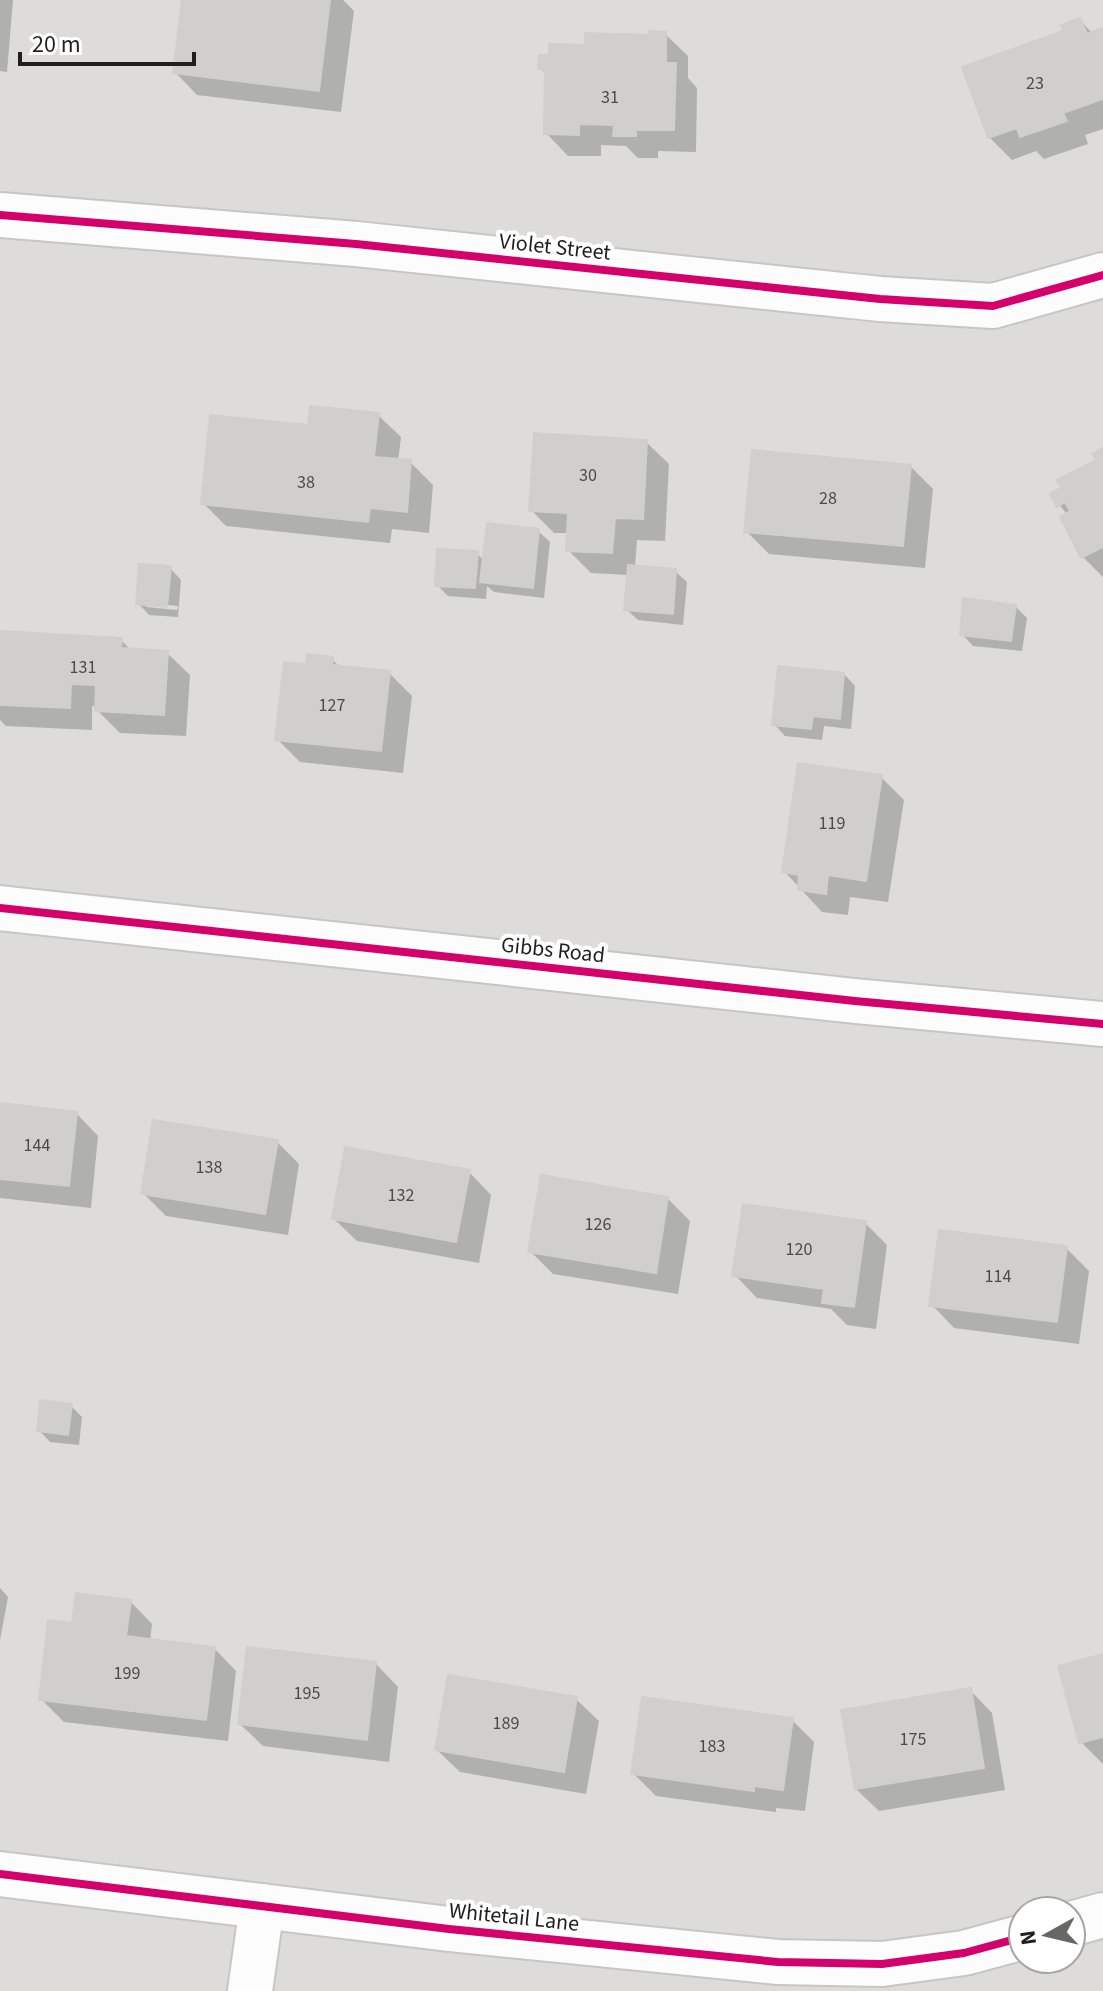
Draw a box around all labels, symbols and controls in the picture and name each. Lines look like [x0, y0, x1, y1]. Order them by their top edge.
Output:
scale bar [20, 16, 194, 66]
text: 20 m [32, 27, 81, 62]
house number: 23 [1026, 71, 1044, 96]
house number: 31 [601, 85, 619, 110]
street label: Violet Street [498, 225, 613, 269]
house number: 30 [579, 463, 597, 488]
house number: 38 [297, 470, 315, 495]
house number: 28 [819, 486, 837, 511]
house number: 131 [70, 655, 96, 680]
house number: 127 [319, 693, 345, 718]
house number: 119 [819, 811, 845, 836]
street label: Gibbs Road [500, 929, 606, 971]
house number: 144 [24, 1133, 50, 1158]
house number: 138 [196, 1155, 222, 1180]
house number: 132 [388, 1183, 414, 1208]
house number: 126 [585, 1212, 611, 1237]
house number: 120 [786, 1237, 812, 1262]
house number: 114 [985, 1264, 1011, 1289]
house number: 199 [114, 1661, 140, 1686]
house number: 195 [294, 1681, 320, 1706]
house number: 189 [493, 1711, 519, 1736]
house number: 175 [900, 1727, 926, 1752]
house number: 183 [699, 1734, 725, 1759]
street label: Whitetail Lane [447, 1894, 581, 1940]
north arrow [1007, 1895, 1087, 1975]
text: N [1011, 1928, 1045, 1947]

